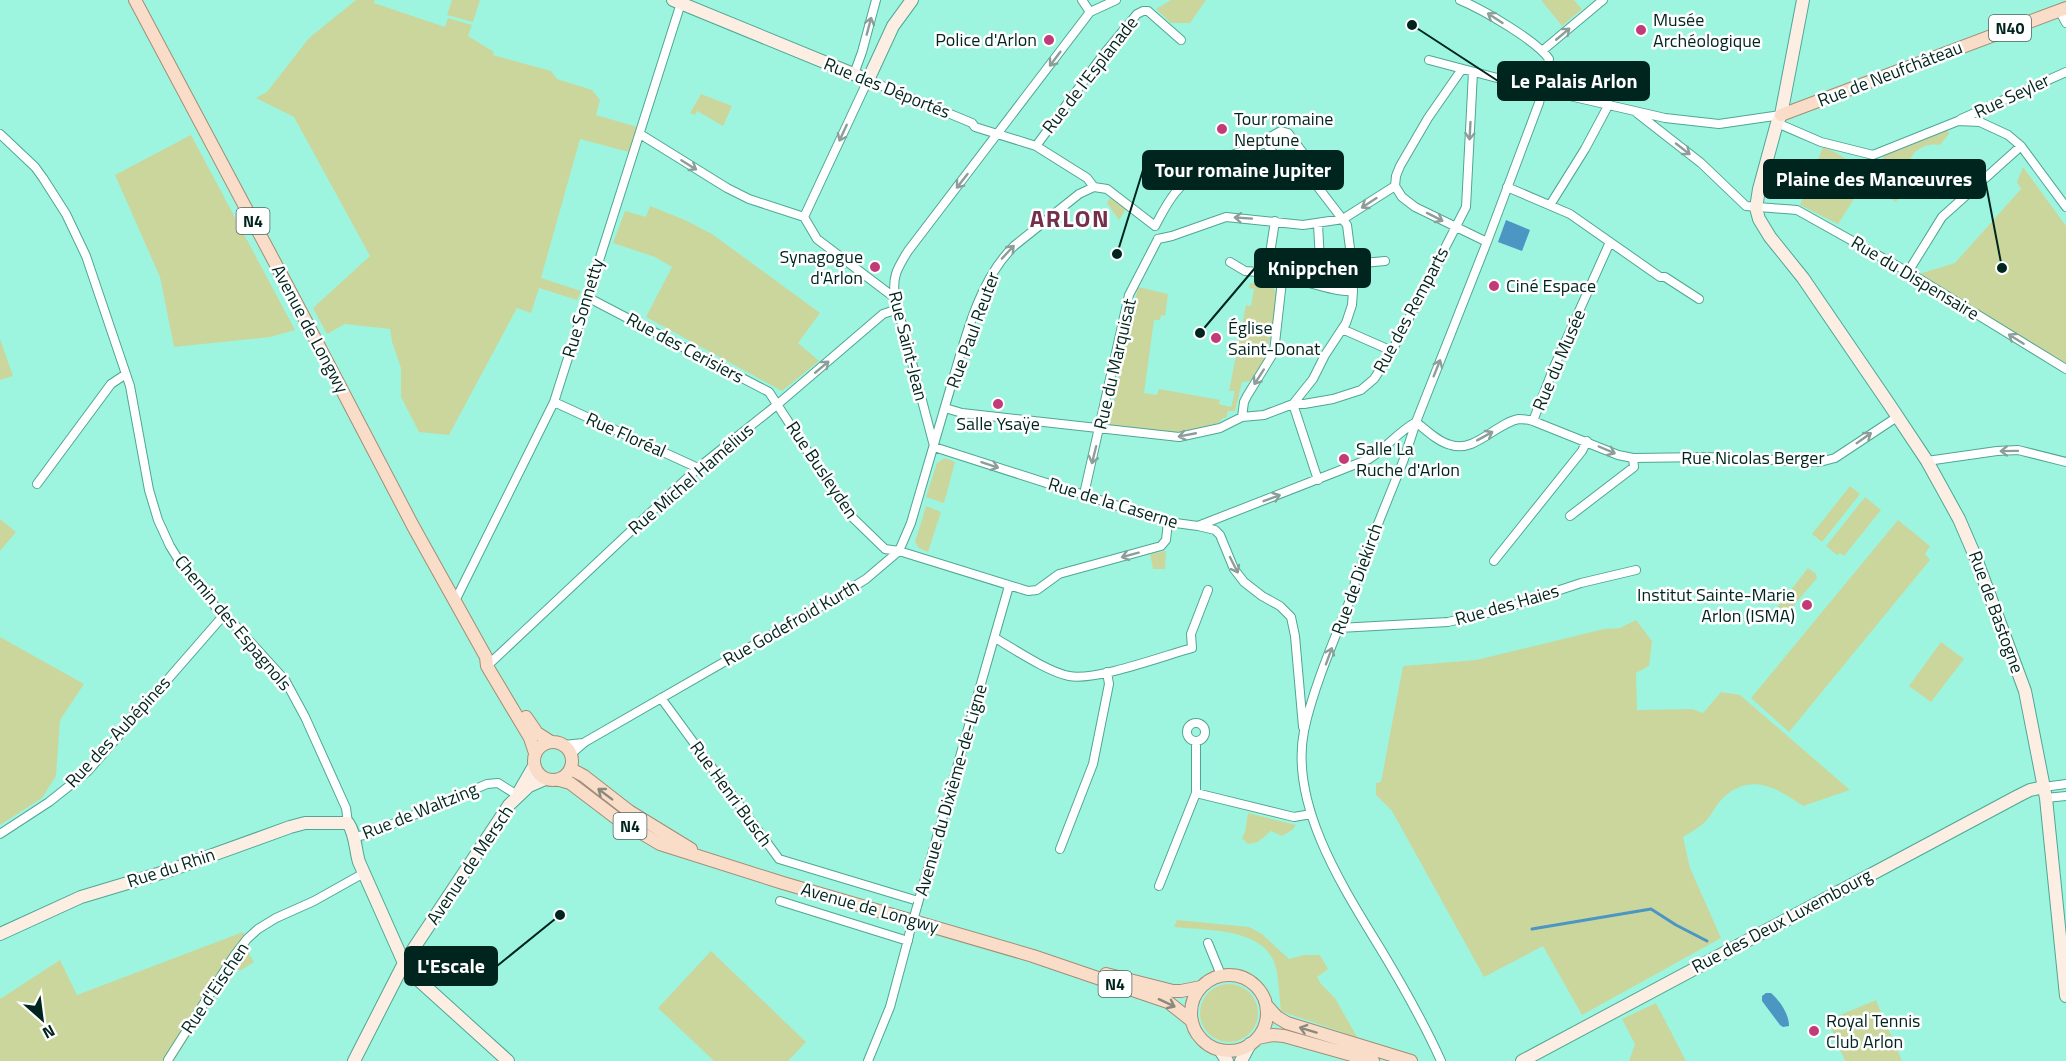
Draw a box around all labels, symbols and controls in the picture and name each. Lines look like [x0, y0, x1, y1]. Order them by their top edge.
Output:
place label: Musée Archéologique [1653, 6, 1761, 54]
street label: Rue de l'Esplanade [1035, 10, 1144, 139]
one-way arrow [1487, 12, 1504, 24]
road number: N40 [1989, 15, 2031, 41]
one-way arrow [864, 17, 875, 36]
marker: Musée Archéologique [1634, 23, 1648, 37]
place label: Police d'Arlon [935, 26, 1037, 53]
one-way arrow [1555, 27, 1570, 41]
marker: Police d'Arlon [1042, 33, 1056, 47]
street label: Rue de Neufchâteau [1813, 33, 1966, 114]
street label: Rue des Déportés [820, 50, 954, 125]
one-way arrow [1049, 50, 1061, 66]
callout: Le Palais Arlon [1498, 62, 1649, 100]
text: Le Palais Arlon [1510, 65, 1638, 96]
street label: Rue Seyler [1970, 66, 2054, 125]
place label: Tour romaine Neptune [1234, 105, 1333, 153]
one-way arrow [1464, 120, 1475, 140]
marker: Tour romaine Neptune [1215, 122, 1229, 136]
one-way arrow [837, 124, 848, 142]
one-way arrow [1675, 143, 1691, 156]
callout: Tour romaine Jupiter [1143, 151, 1343, 189]
text: Tour romaine Jupiter [1155, 154, 1332, 185]
one-way arrow [680, 159, 697, 171]
callout: Plaine des Manœuvres [1764, 160, 1985, 198]
text: Plaine des Manœuvres [1776, 163, 1972, 194]
one-way arrow [955, 172, 968, 188]
one-way arrow [1361, 197, 1378, 209]
district label: ARLON [1030, 200, 1110, 236]
road number: N4 [236, 208, 270, 234]
one-way arrow [1426, 211, 1443, 223]
one-way arrow [1234, 212, 1254, 223]
street label: Rue du Dispensaire [1846, 229, 1984, 327]
street label: Rue des Remparts [1366, 242, 1455, 378]
place label: Synagogue d'Arlon [779, 243, 863, 291]
one-way arrow [1001, 245, 1015, 260]
callout: Knippchen [1255, 249, 1370, 287]
text: Knippchen [1268, 252, 1358, 283]
street label: Rue Sonnetty [555, 255, 611, 361]
street label: Avenue de Longwy [265, 260, 356, 398]
marker: Synagogue d'Arlon [868, 260, 882, 274]
street label: Rue Paul Reuter [939, 268, 1006, 392]
place label: Ciné Espace [1506, 272, 1596, 299]
marker: Ciné Espace [1487, 279, 1501, 293]
street label: Rue Saint-Jean [882, 288, 935, 404]
street label: Rue du Marquisat [1086, 295, 1143, 432]
street label: Rue des Cerisiers [622, 305, 749, 390]
street label: Rue du Musée [1525, 305, 1592, 415]
place label: Église Saint-Donat [1228, 314, 1321, 362]
marker: Église Saint-Donat [1209, 331, 1223, 345]
one-way arrow [2008, 332, 2025, 344]
one-way arrow [1432, 359, 1443, 378]
one-way arrow [814, 360, 830, 373]
one-way arrow [1253, 368, 1265, 385]
marker: Salle Ysaÿe [991, 397, 1005, 411]
street label: Rue Floréal [582, 405, 671, 464]
place label: Salle Ysaÿe [956, 410, 1040, 437]
street label: Rue Michel Hamélius [622, 416, 759, 541]
street label: Rue Busleyden [780, 416, 865, 524]
one-way arrow [1178, 430, 1197, 441]
one-way arrow [1476, 430, 1493, 442]
one-way arrow [1856, 432, 1872, 444]
place label: Salle La Ruche d'Arlon [1356, 435, 1460, 483]
street label: Rue Nicolas Berger [1681, 444, 1825, 471]
one-way arrow [1087, 445, 1099, 464]
one-way arrow [1597, 445, 1616, 456]
one-way arrow [1999, 445, 2019, 456]
marker: Salle La Ruche d'Arlon [1337, 452, 1351, 466]
one-way arrow [980, 460, 999, 471]
street label: Rue de la Caserne [1045, 470, 1181, 535]
one-way arrow [1262, 491, 1281, 502]
street label: Rue de Diekirch [1324, 519, 1389, 638]
street label: Rue de Bastogne [1962, 547, 2031, 677]
street label: Chemin des Espagnols [168, 549, 298, 696]
one-way arrow [1121, 550, 1140, 561]
one-way arrow [1228, 556, 1240, 574]
street label: Rue Godefroid Kurth [718, 572, 864, 673]
street label: Rue des Haies [1452, 577, 1562, 632]
place label: Institut Sainte-Marie Arlon (ISMA) [1637, 581, 1795, 629]
marker: Institut Sainte-Marie Arlon (ISMA) [1800, 598, 1814, 612]
one-way arrow [1324, 648, 1335, 666]
street label: Rue des Aubépines [59, 670, 177, 794]
street label: Avenue du Dixième-de-Ligne [907, 681, 994, 899]
street label: Rue Henri Busch [684, 735, 779, 852]
street label: Rue de Waltzing [358, 775, 482, 846]
one-way arrow [598, 787, 614, 800]
street label: Avenue de Mersch [420, 800, 520, 930]
road number: N4 [614, 813, 646, 839]
street label: Rue du Rhin [123, 841, 218, 894]
street label: Rue des Deux Luxembourg [1687, 861, 1877, 980]
street label: Avenue de Longwy [798, 875, 942, 940]
street label: Rue d'Eischen [174, 936, 255, 1039]
callout: L'Escale [405, 947, 497, 985]
text: L'Escale [417, 950, 485, 981]
road number: N4 [1098, 971, 1132, 997]
north arrow [12, 989, 72, 1049]
one-way arrow [1158, 998, 1176, 1009]
place label: Royal Tennis Club Arlon [1826, 1007, 1920, 1055]
text: N [39, 1019, 60, 1045]
one-way arrow [1299, 1024, 1318, 1035]
marker: Royal Tennis Club Arlon [1807, 1024, 1821, 1038]

